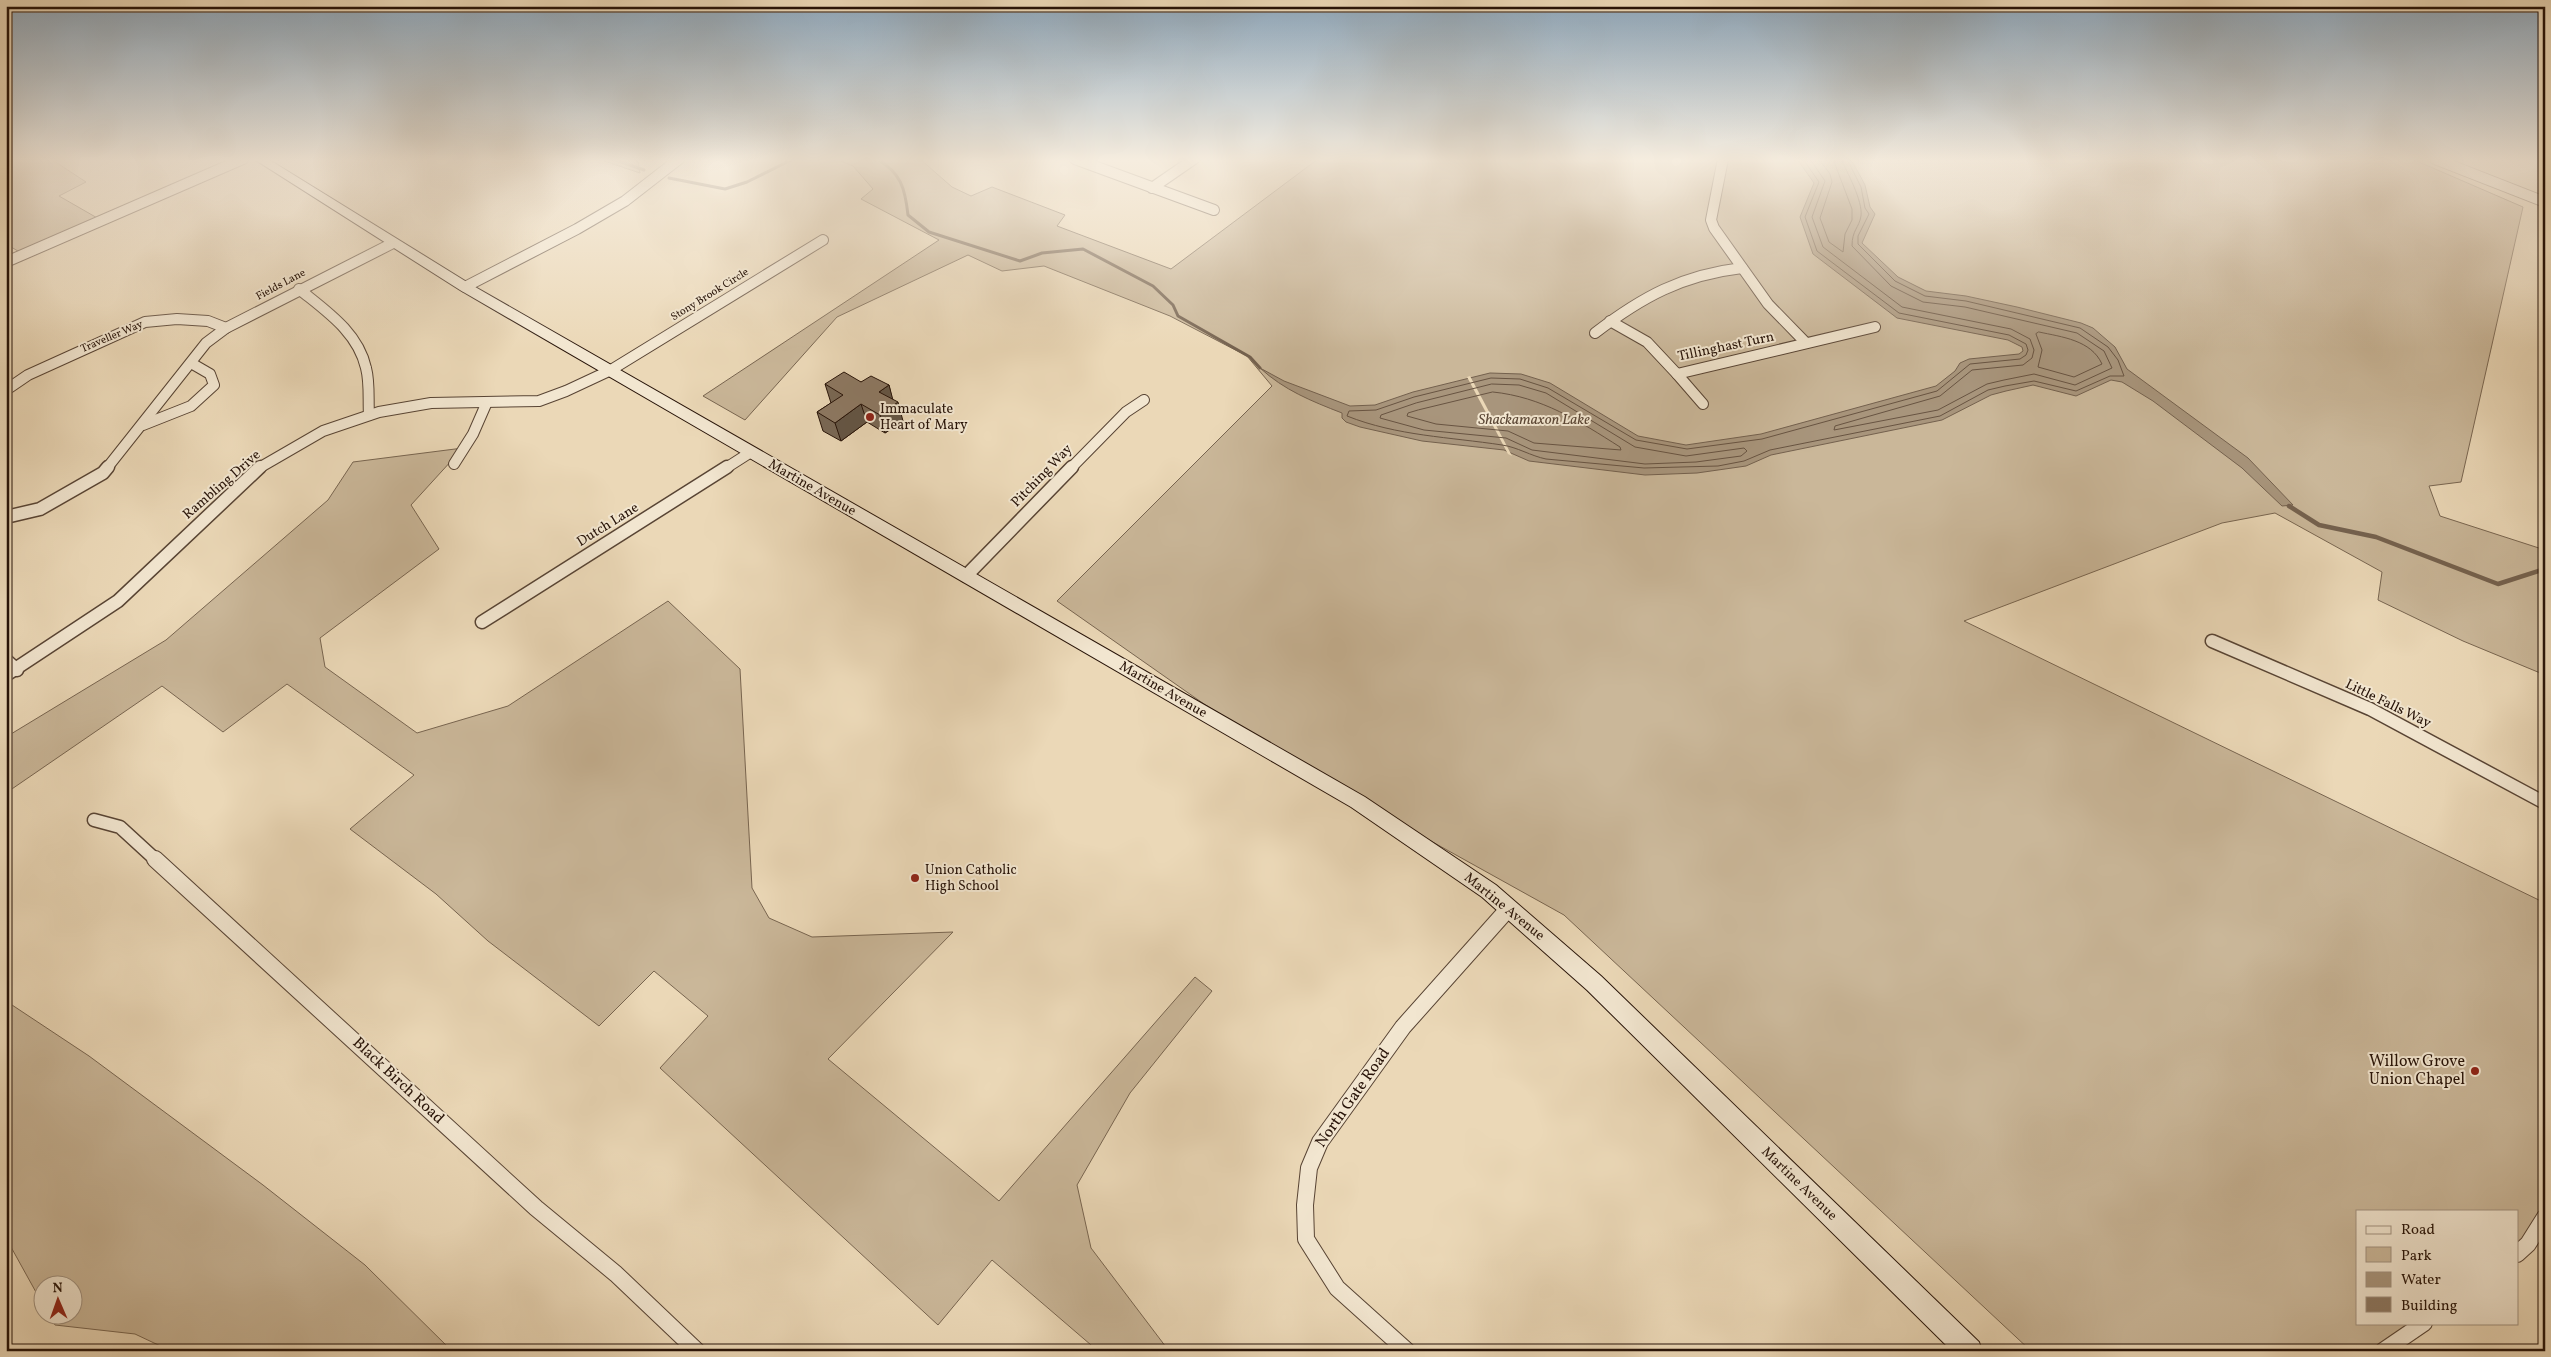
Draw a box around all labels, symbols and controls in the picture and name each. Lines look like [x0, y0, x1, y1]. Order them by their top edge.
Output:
street label: Stony Brook Circle [668, 265, 752, 325]
street label: Fields Lane [254, 266, 308, 304]
street label: Traveller Way [79, 317, 145, 357]
street label: Tillinghast Turn [1676, 328, 1776, 366]
place label: Immaculate Heart of Mary [880, 400, 968, 435]
water label: Shackamaxon Lake [1478, 410, 1590, 431]
marker: Immaculate Heart of Mary [864, 411, 876, 423]
street label: Pitching Way [1007, 440, 1077, 512]
street label: Rambling Drive [179, 446, 265, 524]
street label: Martine Avenue [765, 455, 860, 521]
street label: Dutch Lane [573, 498, 643, 552]
street label: Martine Avenue [1116, 657, 1211, 723]
street label: Little Falls Way [2342, 675, 2435, 733]
place label: Union Catholic High School [925, 861, 1017, 896]
street label: Martine Avenue [1460, 869, 1549, 946]
marker: Union Catholic High School [909, 872, 921, 884]
street label: Black Birch Road [347, 1033, 449, 1129]
street label: North Gate Road [1310, 1044, 1396, 1152]
place label: Willow Grove Union Chapel [2369, 1051, 2465, 1091]
marker: Willow Grove Union Chapel [2469, 1065, 2481, 1077]
street label: Martine Avenue [1757, 1143, 1841, 1225]
legend [2356, 1210, 2518, 1324]
text: Road [2401, 1220, 2435, 1241]
text: Park [2401, 1246, 2432, 1267]
text: Water [2401, 1270, 2441, 1291]
north arrow [32, 1274, 82, 1324]
text: N [52, 1279, 63, 1298]
text: Building [2401, 1296, 2458, 1317]

